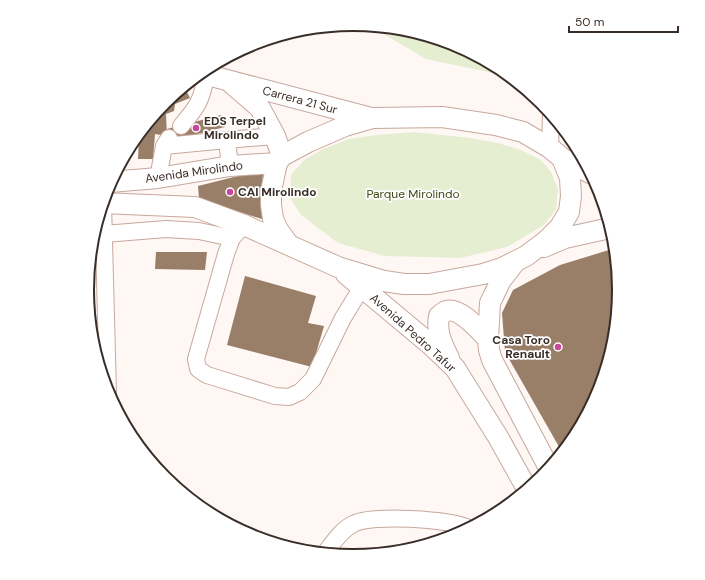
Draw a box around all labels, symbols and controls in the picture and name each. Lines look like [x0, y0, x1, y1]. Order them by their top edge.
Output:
scale bar [569, 8, 678, 34]
text: 50 m [575, 14, 604, 30]
street label: Carrera 21 Sur [261, 82, 340, 118]
place label: EDS Terpel Mirolindo [204, 113, 266, 143]
marker: EDS Terpel Mirolindo [191, 123, 201, 133]
street label: Avenida Mirolindo [144, 157, 244, 187]
place label: CAI Mirolindo [238, 184, 317, 200]
park label: Parque Mirolindo [366, 186, 460, 202]
marker: CAI Mirolindo [225, 187, 235, 197]
street label: Avenida Pedro Tafur [367, 290, 460, 376]
place label: Casa Toro Renault [492, 332, 550, 362]
marker: Casa Toro Renault [553, 342, 563, 352]

